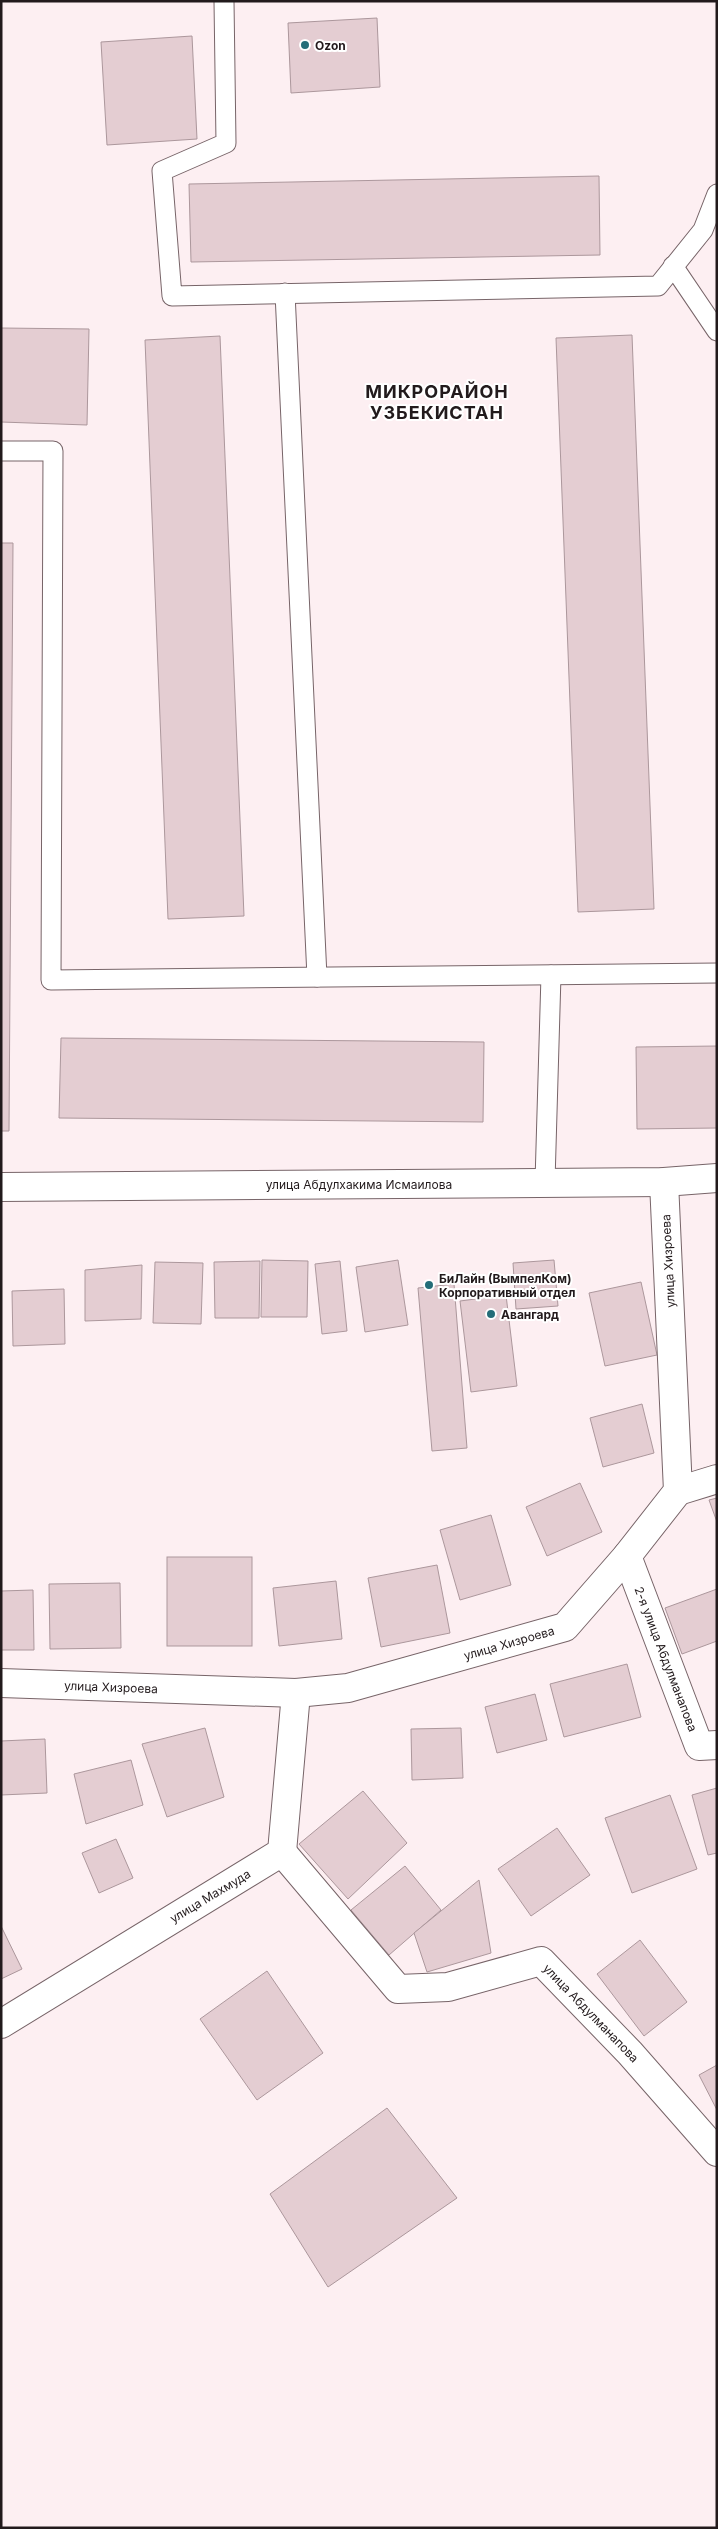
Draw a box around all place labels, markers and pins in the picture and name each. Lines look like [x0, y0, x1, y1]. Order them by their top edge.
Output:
place label: Ozon [315, 38, 346, 53]
marker: Ozon [299, 39, 311, 51]
place label: БиЛайн (ВымпелКом) Корпоративный отдел [439, 1271, 575, 1300]
marker: БиЛайн (ВымпелКом) Корпоративный отдел [423, 1279, 435, 1291]
place label: Авангард [501, 1307, 559, 1322]
marker: Авангард [485, 1308, 497, 1320]

